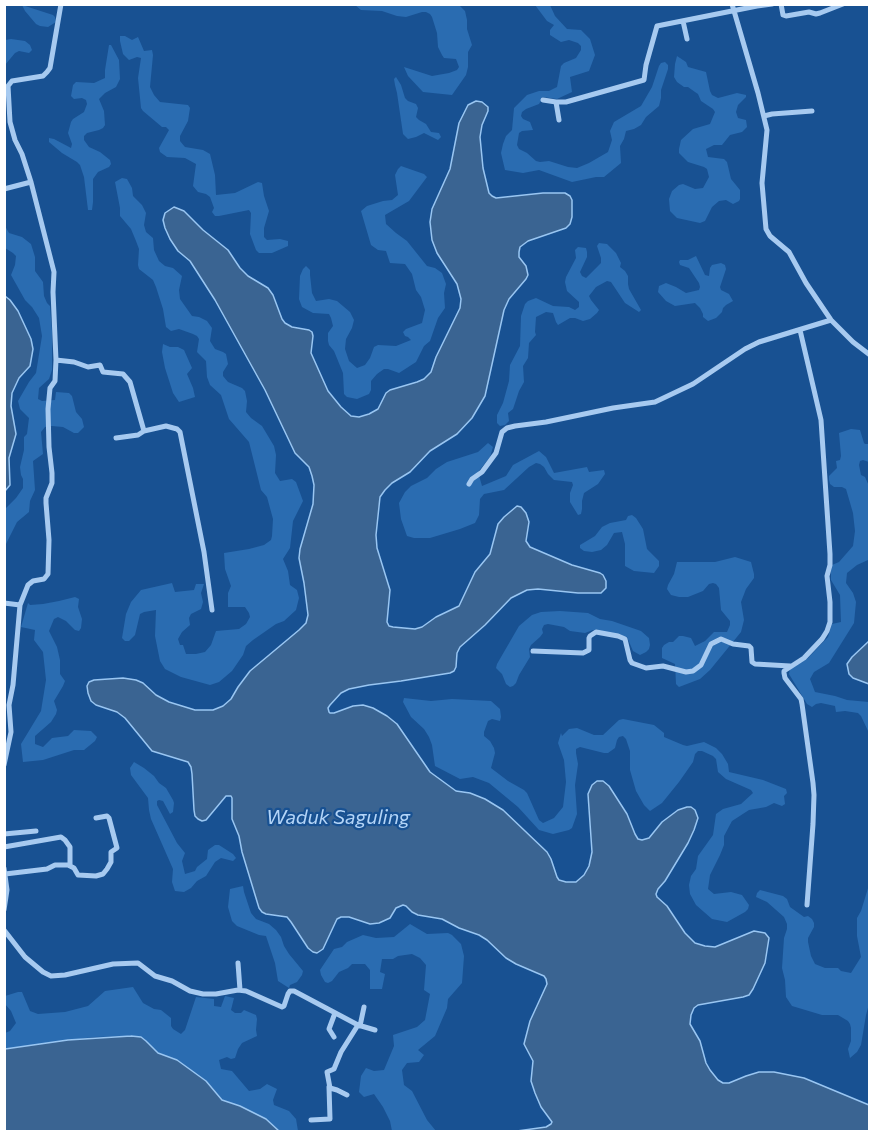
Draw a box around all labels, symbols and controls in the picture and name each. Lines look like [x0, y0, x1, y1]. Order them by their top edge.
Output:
water label: Waduk Saguling [266, 805, 410, 829]

